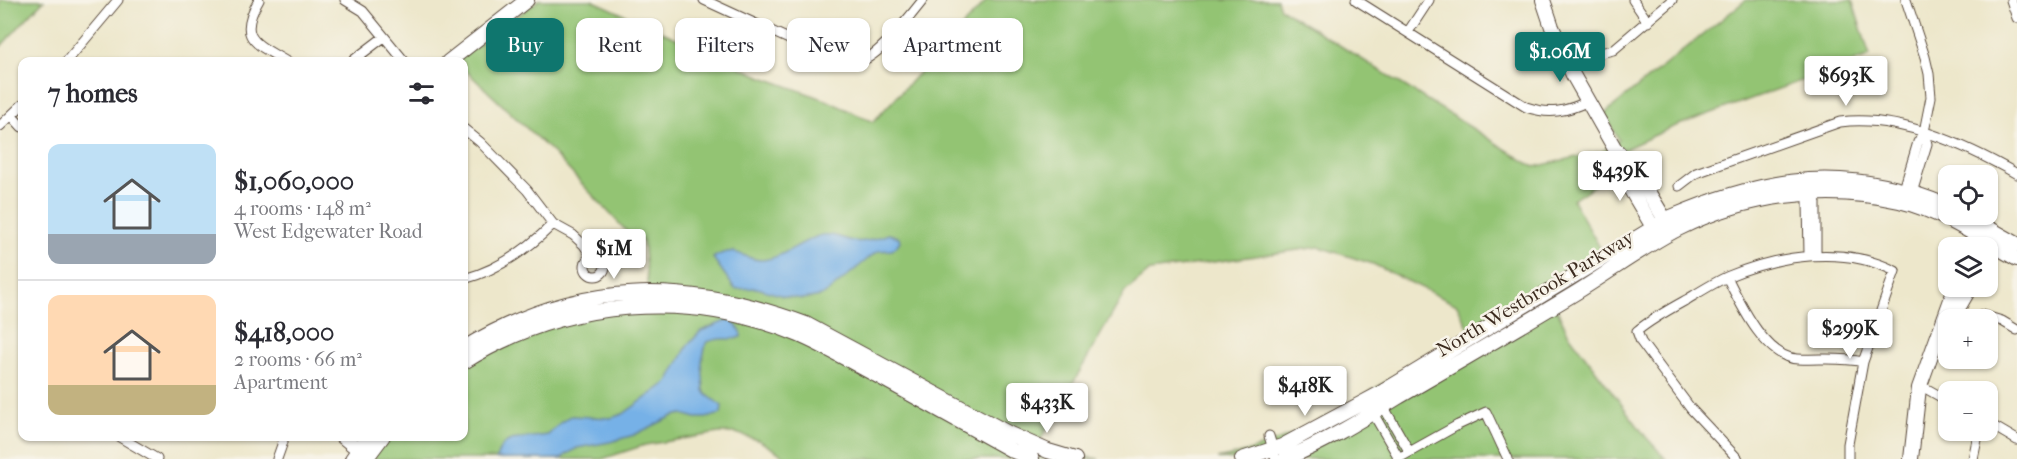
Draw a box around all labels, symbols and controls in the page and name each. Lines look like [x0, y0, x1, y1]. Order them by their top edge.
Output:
chip: Buy [486, 18, 564, 72]
chip: Rent [576, 18, 663, 72]
chip: Filters [675, 18, 775, 72]
chip: New [787, 18, 870, 72]
chip: Apartment [882, 18, 1023, 72]
pin: $1.06M [1511, 32, 1609, 83]
text: $1.06M [1529, 40, 1591, 63]
pin: $693K [1804, 56, 1888, 107]
text: $693K [1818, 64, 1874, 87]
icon: filters [405, 77, 438, 110]
text: 7 homes [48, 78, 138, 109]
pin: $439K [1578, 151, 1662, 202]
text: $439K [1592, 159, 1648, 182]
map controls [1938, 165, 1998, 441]
button: locate [1938, 165, 1998, 225]
text: $1,060,000 [234, 166, 354, 197]
icon: home [96, 168, 168, 240]
text: 4 rooms · 148 m² [234, 197, 371, 220]
text: West Edgewater Road [234, 220, 423, 243]
street label: North Westbrook Parkway [1432, 225, 1639, 362]
pin: $1M [585, 229, 643, 280]
text: $1M [596, 237, 632, 260]
button: layers [1938, 237, 1998, 297]
pin: $299K [1808, 309, 1892, 360]
button: + [1938, 309, 1998, 369]
text: $418,000 [234, 317, 334, 348]
text: $299K [1822, 317, 1878, 340]
icon: home [96, 319, 168, 391]
text: 2 rooms · 66 m² [234, 348, 362, 371]
pin: $418K [1263, 366, 1347, 417]
text: Apartment [234, 371, 328, 394]
text: $418K [1278, 374, 1332, 397]
button: − [1938, 381, 1998, 441]
pin: $433K [1005, 383, 1089, 434]
text: $433K [1020, 391, 1074, 414]

